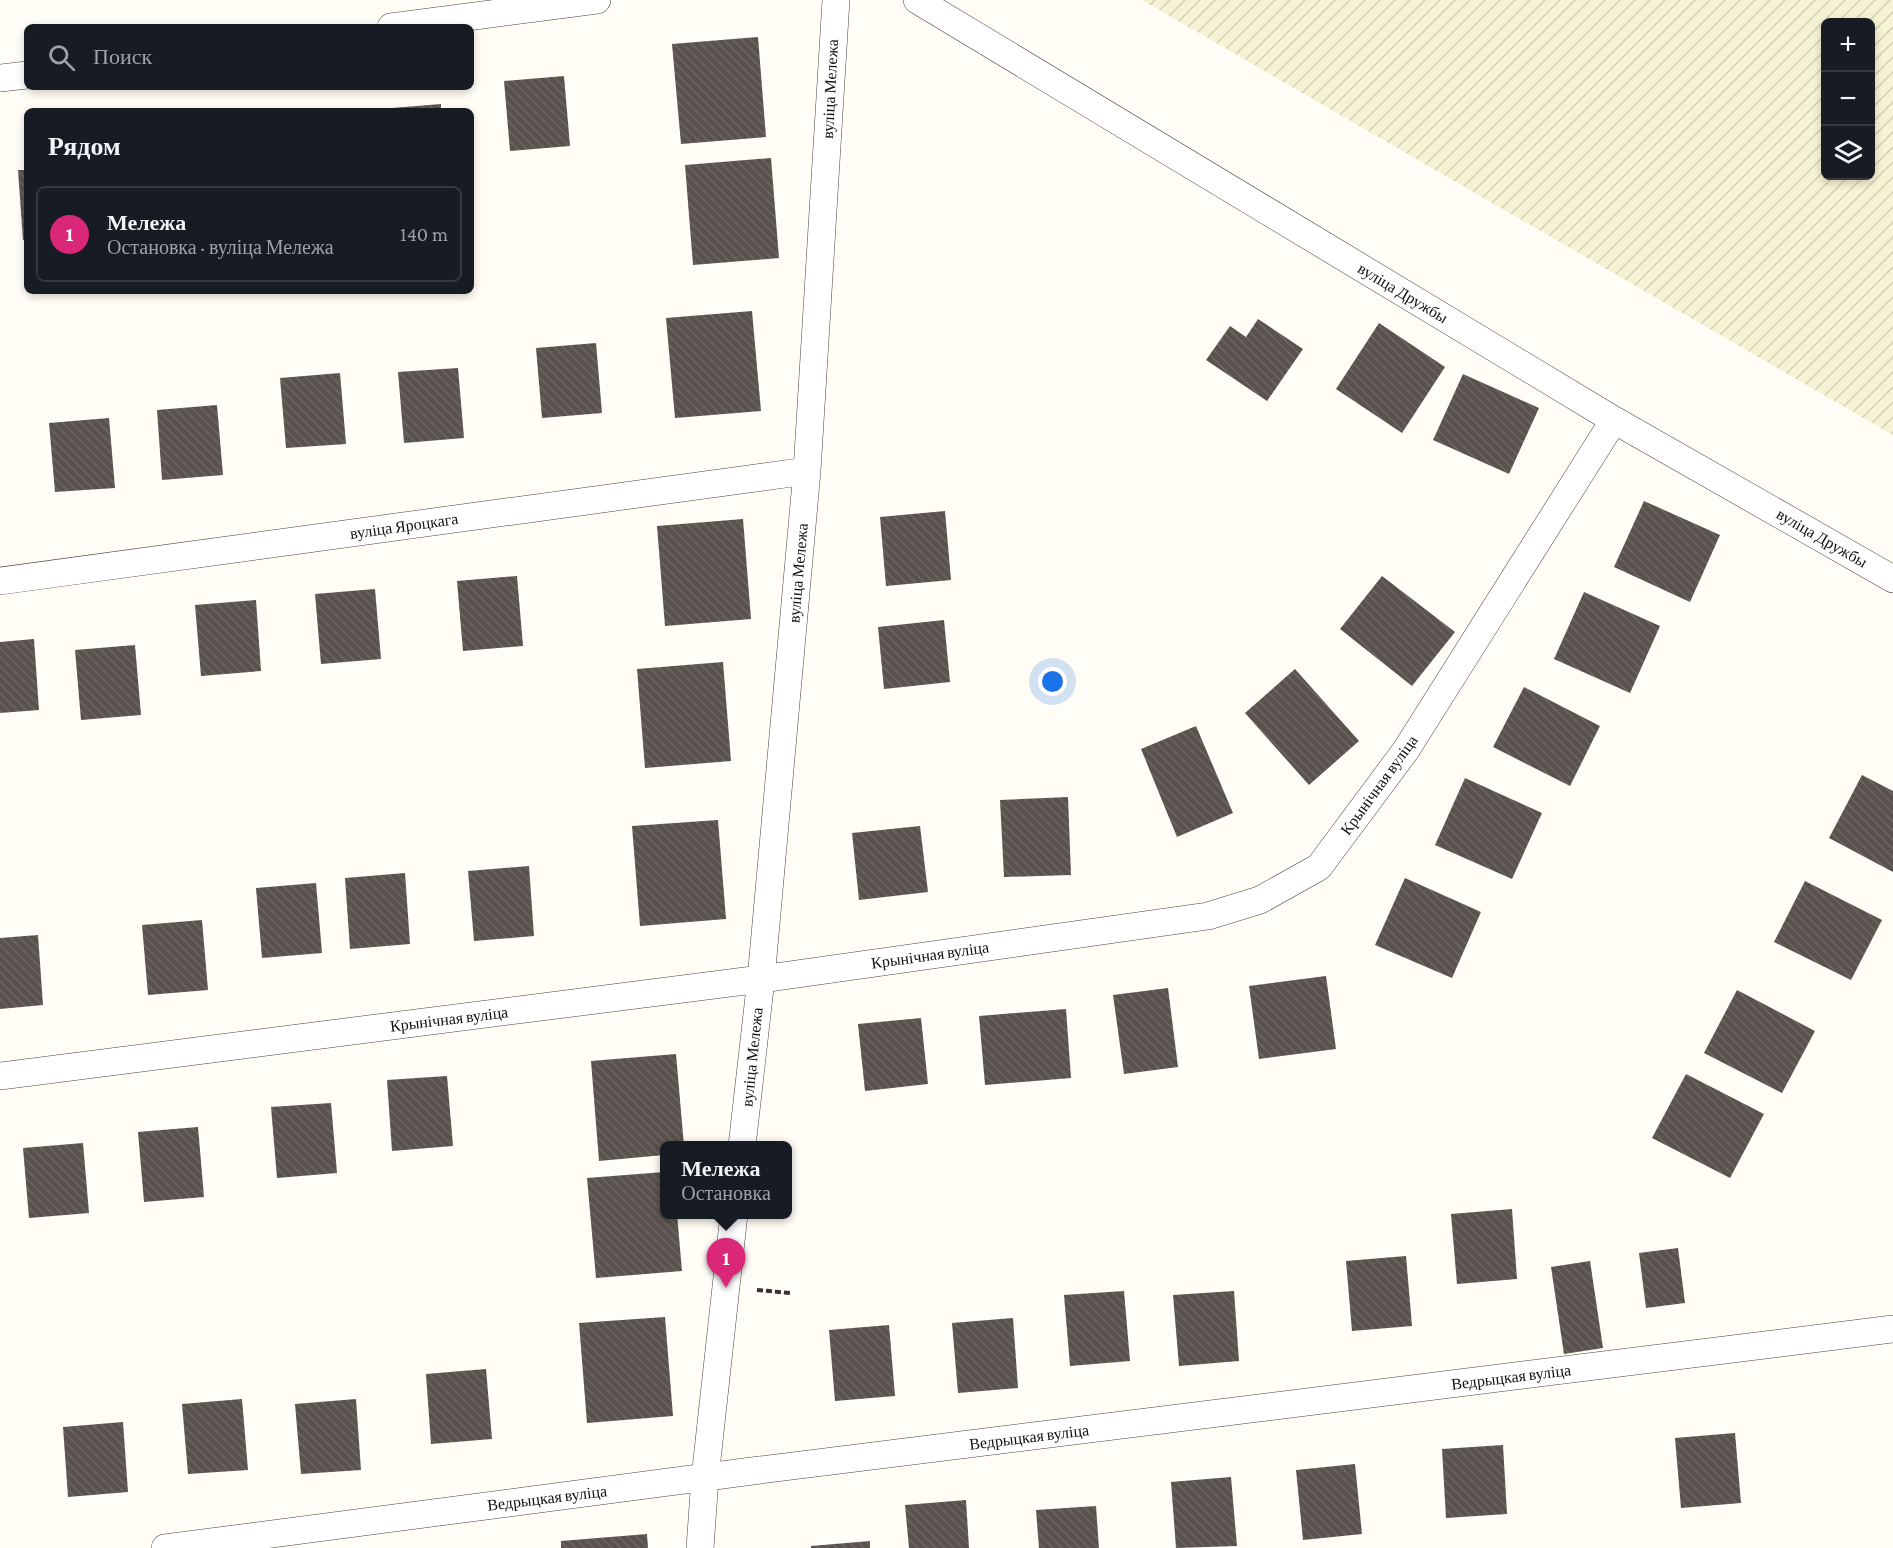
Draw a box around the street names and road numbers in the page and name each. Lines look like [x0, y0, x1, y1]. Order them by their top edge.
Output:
street label: вуліца Мележа [819, 39, 842, 139]
street label: вуліца Дружбы [1355, 260, 1451, 327]
street label: вуліца Дружбы [1773, 505, 1870, 572]
street label: вуліца Яроцкага [349, 510, 459, 543]
street label: вуліца Мележа [785, 523, 812, 624]
street label: Крынічная вуліца [1337, 732, 1422, 839]
street label: Крынічная вуліца [870, 938, 990, 973]
street label: Крынічная вуліца [389, 1003, 509, 1036]
street label: вуліца Мележа [738, 1007, 767, 1108]
street label: Ведрыцкая вуліца [1450, 1361, 1572, 1394]
street label: Ведрыцкая вуліца [968, 1421, 1090, 1454]
street label: Ведрыцкая вуліца [486, 1482, 608, 1515]

